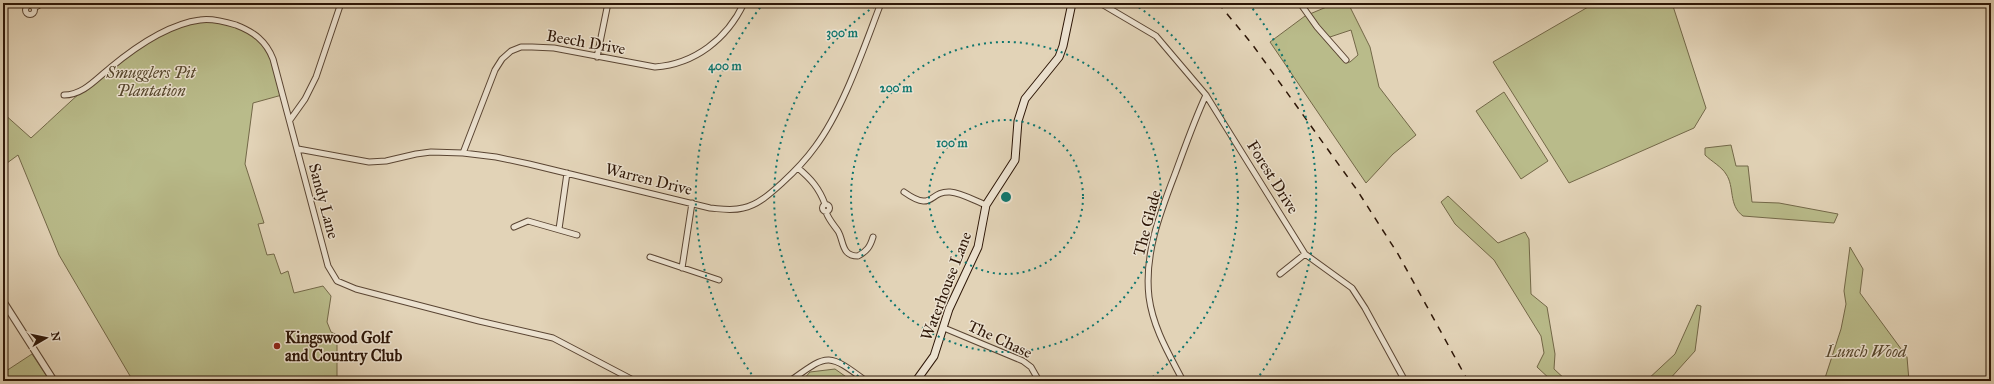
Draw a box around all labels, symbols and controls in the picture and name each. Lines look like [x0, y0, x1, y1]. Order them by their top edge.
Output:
street label: Beech Drive [545, 26, 627, 58]
text: 300 m [826, 26, 859, 41]
text: 400 m [708, 59, 743, 74]
park label: Smugglers Pit Plantation [106, 63, 196, 100]
text: 200 m [880, 81, 913, 95]
text: 100 m [936, 136, 969, 150]
street label: Forest Drive [1243, 137, 1303, 217]
street label: Warren Drive [604, 159, 695, 199]
street label: Sandy Lane [305, 161, 343, 241]
street label: The Glade [1129, 188, 1165, 258]
centre of rings [999, 190, 1013, 204]
street label: Waterhouse Lane [917, 229, 976, 343]
street label: The Chase [965, 316, 1036, 362]
north arrow [26, 318, 66, 358]
place label: Kingswood Golf and Country Club [285, 328, 402, 366]
text: N [48, 331, 63, 343]
marker: Kingswood Golf and Country Club [272, 341, 282, 351]
park label: Lunch Wood [1825, 342, 1908, 361]

